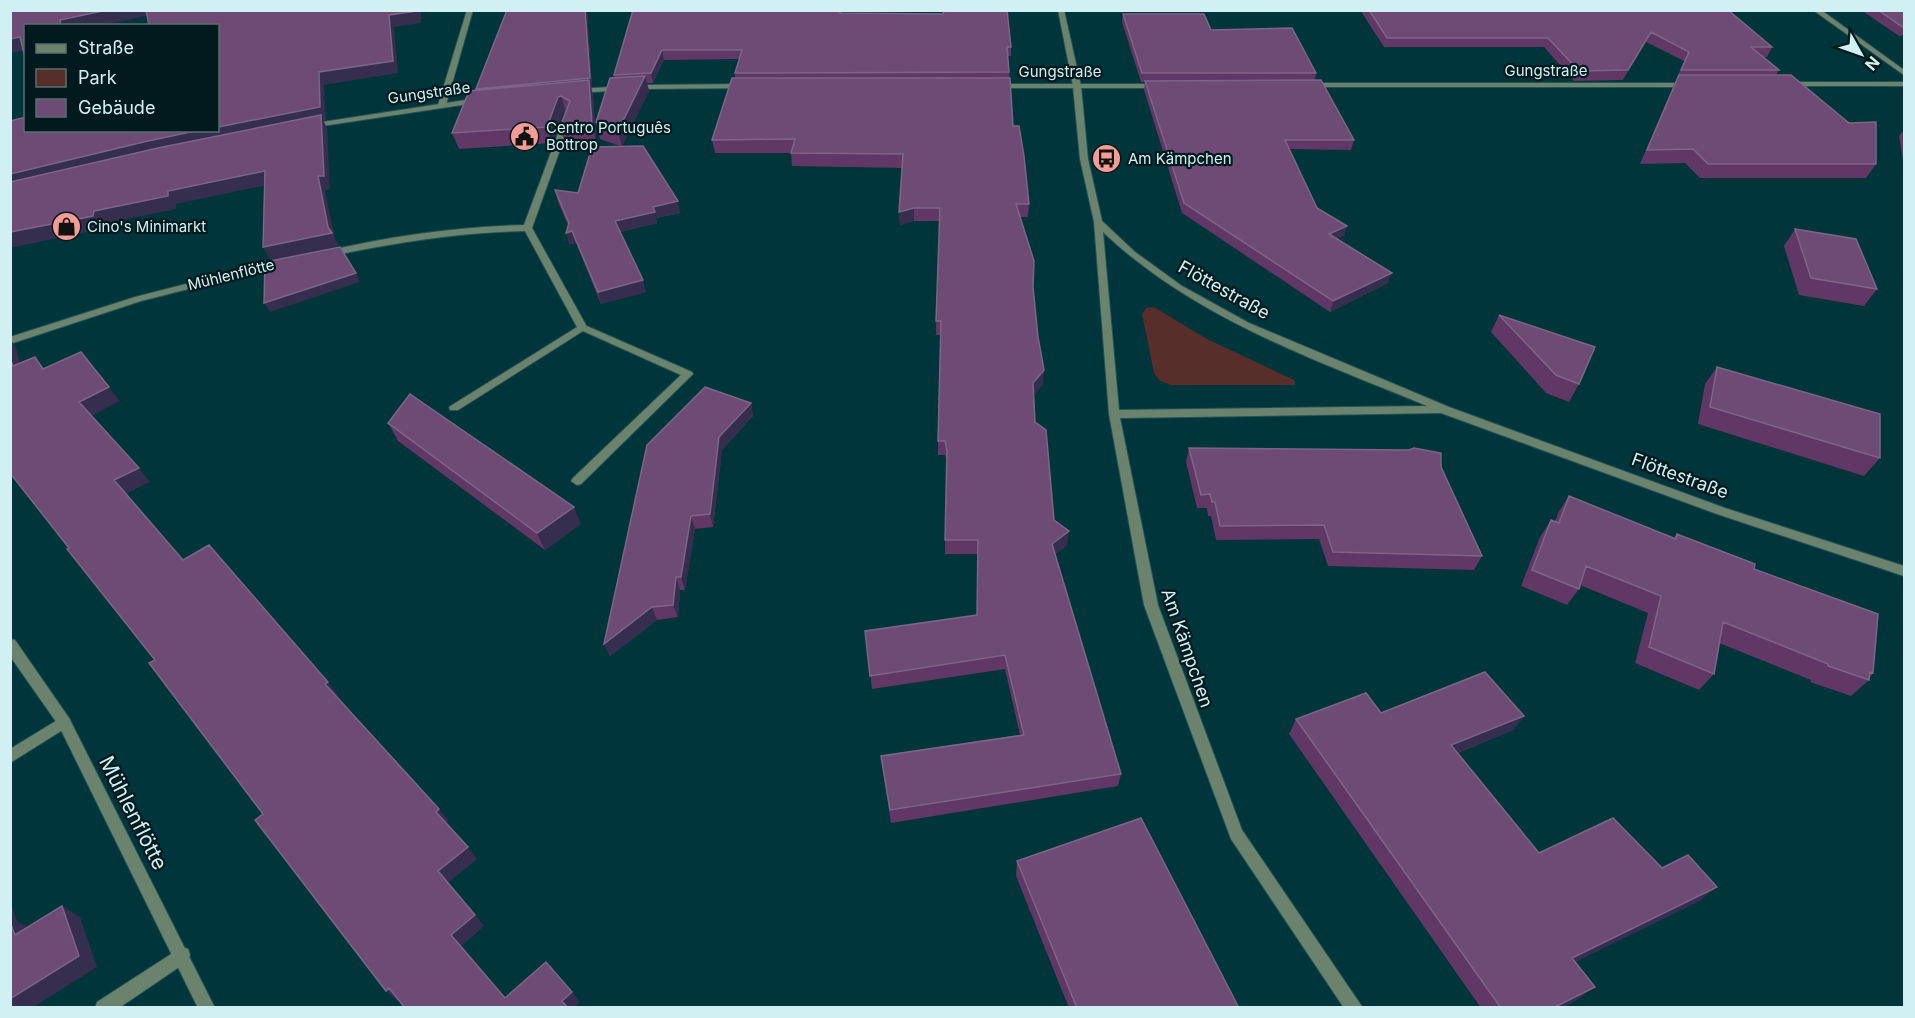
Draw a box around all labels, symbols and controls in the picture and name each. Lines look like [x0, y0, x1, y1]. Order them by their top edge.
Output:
legend [24, 24, 219, 132]
north arrow [1831, 24, 1891, 84]
text: Straße [78, 37, 134, 58]
text: N [1861, 53, 1884, 75]
street label: Gungstraße [1504, 61, 1588, 80]
street label: Gungstraße [1018, 62, 1102, 81]
text: Park [78, 67, 117, 88]
street label: Gungstraße [387, 77, 471, 108]
text: Gebäude [78, 97, 155, 118]
place label: Centro Português Bottrop [546, 118, 671, 154]
public building icon: Centro Português Bottrop [509, 121, 541, 153]
bus stop icon: Am Kämpchen [1091, 143, 1123, 175]
place label: Am Kämpchen [1128, 149, 1232, 168]
shop icon: Cino's Minimarkt [50, 211, 82, 243]
place label: Cino's Minimarkt [87, 217, 206, 236]
street label: Mühlenflötte [186, 255, 276, 294]
street label: Flöttestraße [1175, 256, 1274, 323]
street label: Flöttestraße [1629, 448, 1731, 503]
street label: Am Kämpchen [1157, 586, 1218, 710]
street label: Mühlenflötte [94, 752, 173, 874]

